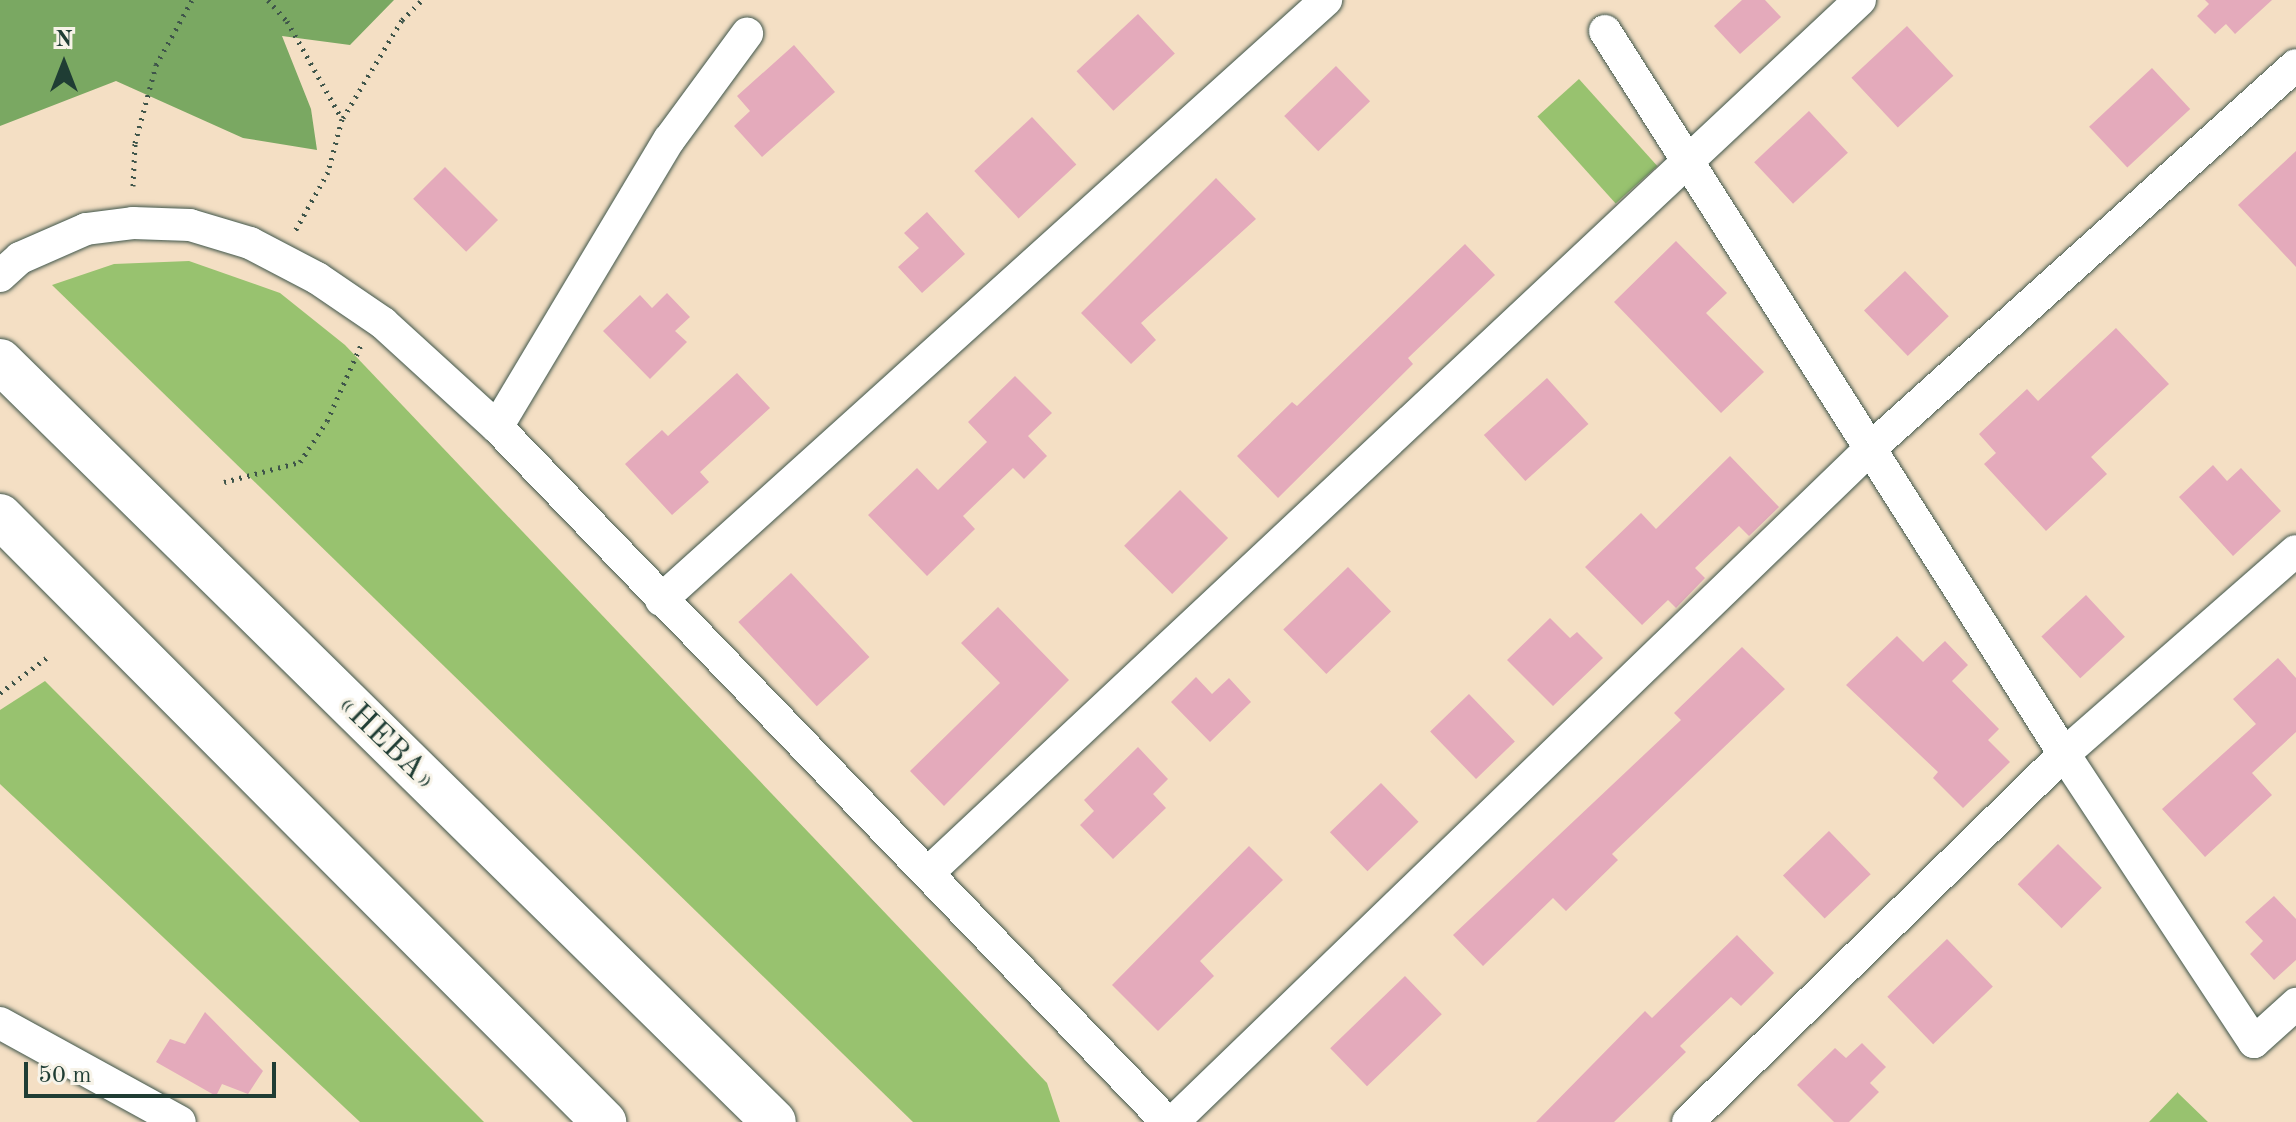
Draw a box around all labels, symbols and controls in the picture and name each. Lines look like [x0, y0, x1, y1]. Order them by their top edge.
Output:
north arrow [24, 24, 104, 104]
text: N [56, 29, 72, 51]
street label: «НЕВА» [328, 686, 444, 800]
scale bar [28, 1046, 280, 1096]
text: 50 m [38, 1064, 92, 1088]

